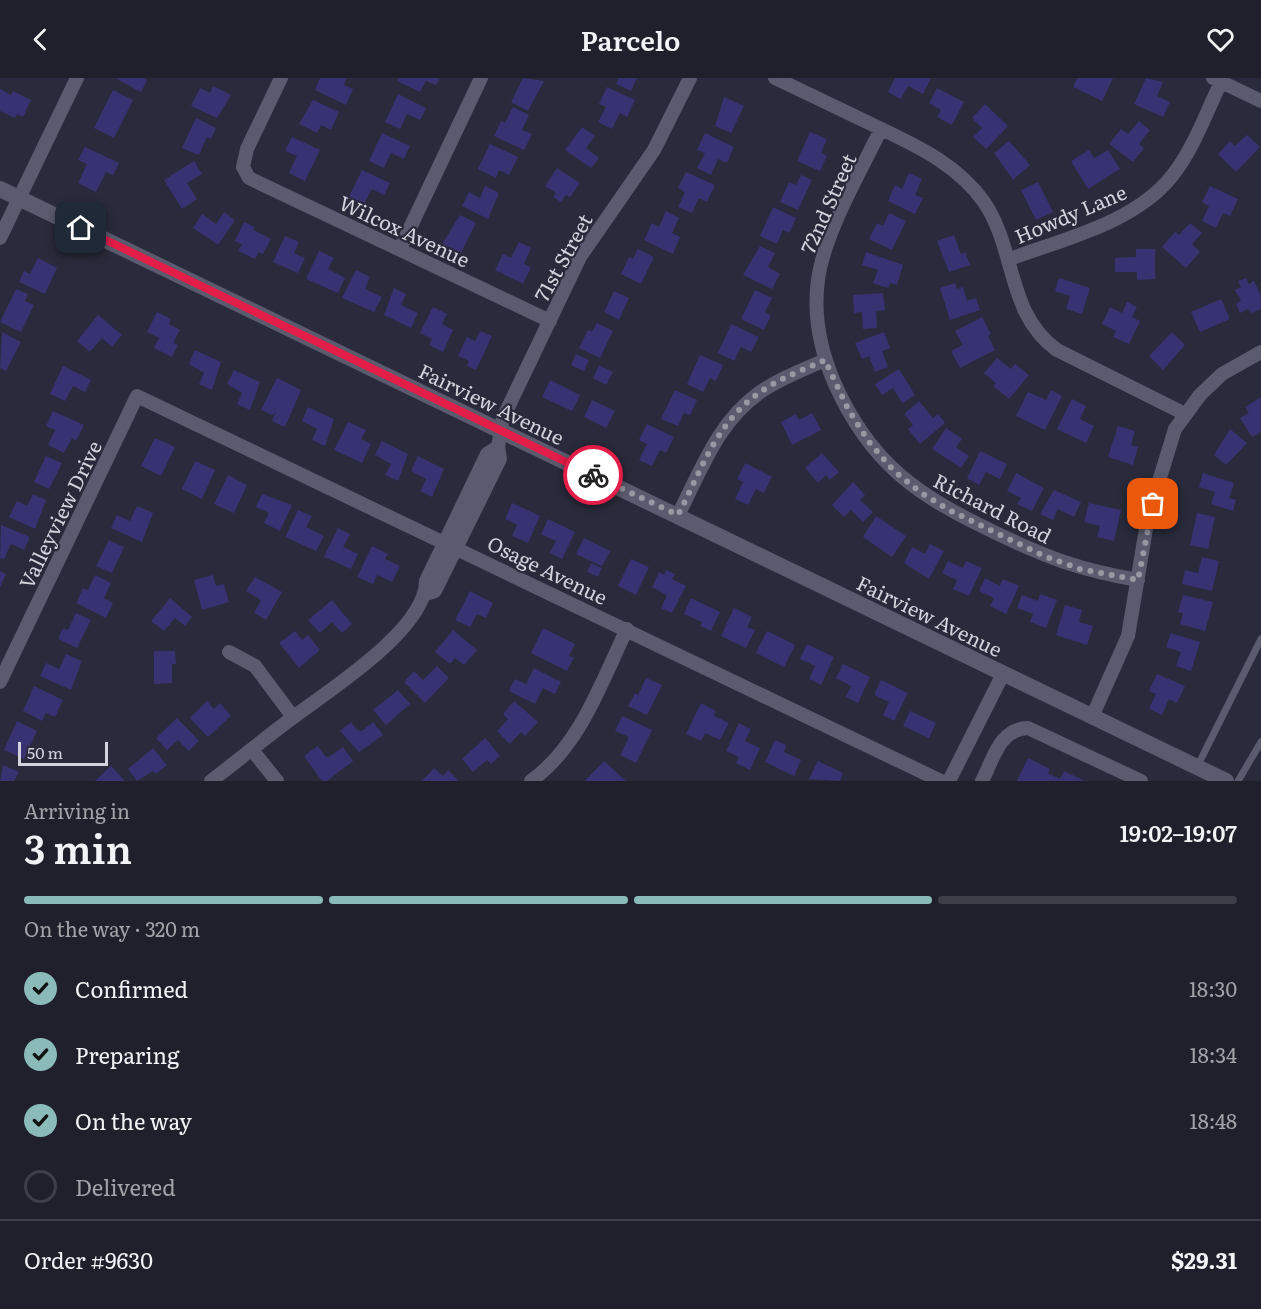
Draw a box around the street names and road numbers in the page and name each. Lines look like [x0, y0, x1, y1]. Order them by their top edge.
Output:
street label: 72nd Street [792, 148, 862, 258]
street label: Howdy Lane [1009, 176, 1131, 250]
street label: Wilcox Avenue [335, 187, 475, 273]
street label: 71st Street [526, 208, 598, 306]
street label: Fairview Avenue [414, 355, 570, 451]
street label: Valleyview Drive [10, 435, 108, 593]
street label: Richard Road [929, 464, 1057, 550]
street label: Osage Avenue [483, 527, 613, 611]
street label: Fairview Avenue [852, 567, 1008, 663]

